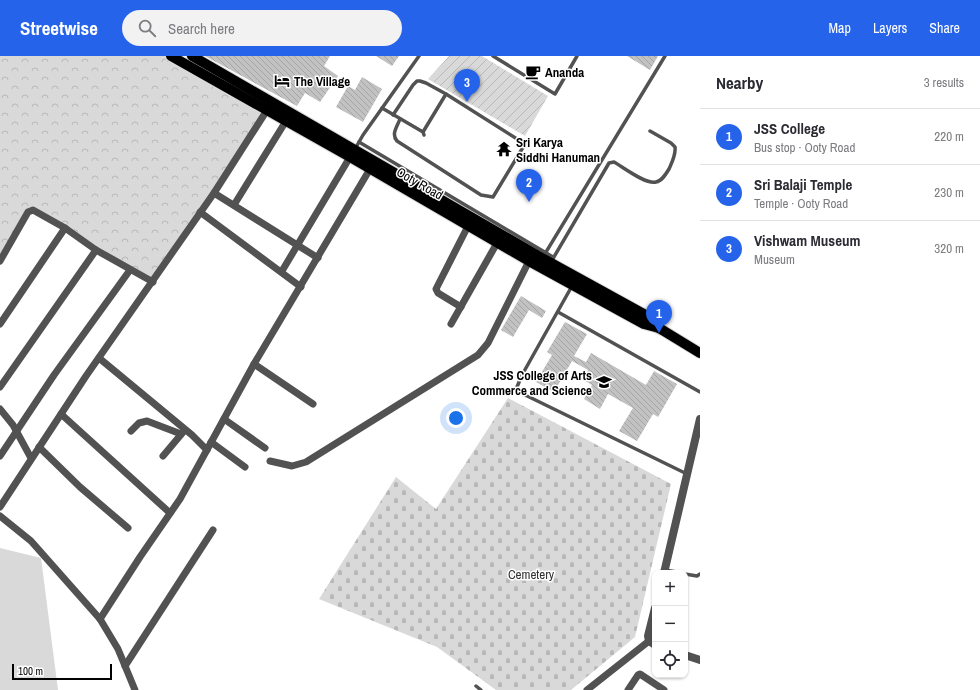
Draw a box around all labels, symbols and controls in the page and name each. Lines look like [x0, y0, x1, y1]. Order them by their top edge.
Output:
search box [122, 10, 402, 46]
text: Streetwise [20, 15, 98, 41]
icon: search [136, 17, 158, 39]
text: Search here [168, 18, 235, 39]
text: Map [829, 19, 851, 37]
text: Layers [873, 19, 907, 37]
text: Share [929, 19, 960, 37]
cafe icon: Ananda [524, 63, 542, 81]
place label: Ananda [545, 64, 584, 81]
pin: 3 [454, 69, 480, 102]
text: Nearby [716, 71, 763, 94]
hotel icon: The Village [273, 72, 291, 90]
place label: The Village [294, 73, 350, 90]
text: 3 results [924, 74, 964, 91]
text: JSS College [754, 118, 825, 139]
text: 1 [726, 128, 732, 145]
text: 220 m [934, 128, 964, 145]
place label: Sri Karya Siddhi Hanuman [516, 134, 600, 166]
text: Bus stop · Ooty Road [754, 139, 855, 156]
temple icon: Sri Karya Siddhi Hanuman [495, 140, 513, 158]
street label: Ooty Road [393, 163, 446, 204]
pin: 2 [516, 169, 542, 202]
text: Sri Balaji Temple [754, 174, 852, 195]
text: 2 [726, 184, 732, 201]
text: 230 m [934, 184, 964, 201]
text: Temple · Ooty Road [754, 195, 848, 212]
text: Vishwam Museum [754, 230, 860, 251]
text: 3 [726, 240, 732, 257]
text: 320 m [934, 240, 964, 257]
text: Museum [754, 251, 795, 268]
pin: 1 [646, 300, 672, 333]
place label: JSS College of Arts Commerce and Science [472, 367, 592, 399]
school or university icon: JSS College of Arts Commerce and Science [595, 373, 613, 391]
your location [446, 408, 466, 428]
park label: Cemetery [508, 566, 555, 583]
map controls [652, 570, 688, 678]
button: + [652, 570, 688, 606]
button: − [652, 606, 688, 642]
button: locate [652, 642, 688, 678]
scale bar [12, 662, 112, 681]
text: 100 m [18, 664, 43, 678]

